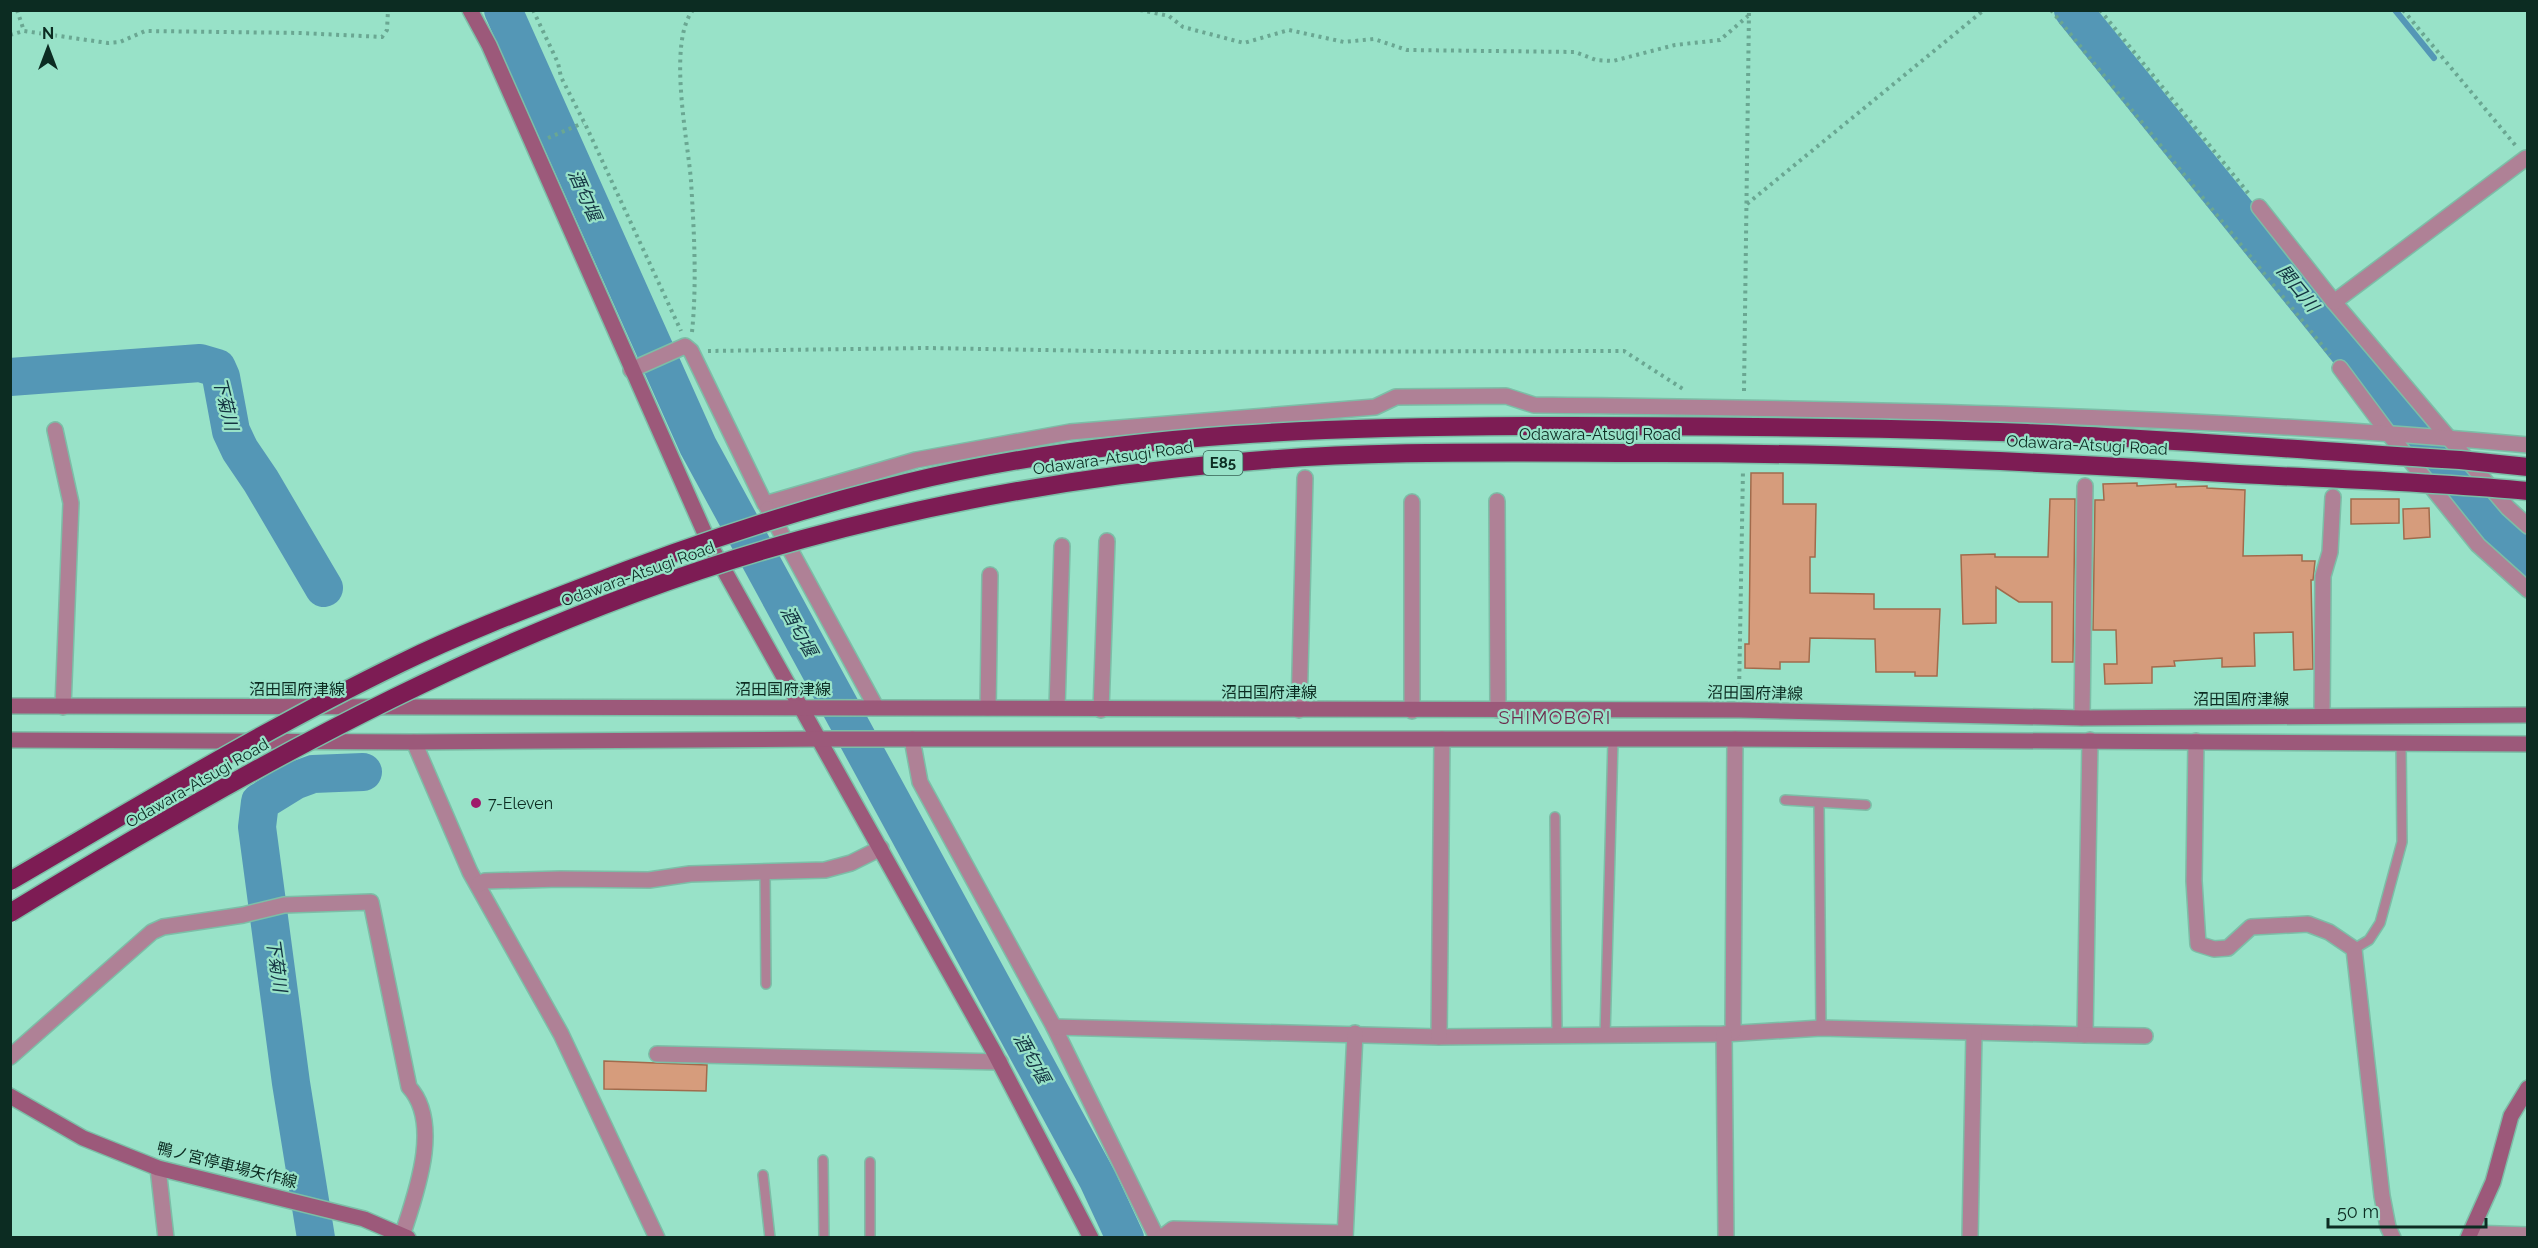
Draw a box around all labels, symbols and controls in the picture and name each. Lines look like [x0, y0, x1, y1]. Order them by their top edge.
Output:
north arrow [18, 18, 78, 78]
text: N [42, 24, 54, 43]
water label: 酒匂堰 [564, 166, 607, 227]
water label: 関口川 [2273, 260, 2324, 317]
water label: 下菊川 [209, 375, 243, 435]
street label: Odawara-Atsugi Road [1519, 425, 1681, 444]
street label: Odawara-Atsugi Road [2006, 431, 2168, 459]
street label: Odawara-Atsugi Road [1032, 437, 1195, 479]
road number: E85 [1204, 451, 1242, 475]
street label: Odawara-Atsugi Road [559, 537, 717, 611]
water label: 酒匂堰 [777, 602, 823, 662]
street label: 沼田国府津線 [249, 680, 345, 699]
street label: 沼田国府津線 [735, 680, 831, 699]
street label: 沼田国府津線 [1221, 683, 1317, 702]
street label: 沼田国府津線 [1707, 683, 1803, 703]
street label: 沼田国府津線 [2193, 690, 2289, 709]
district label: SHIMOBORI [1498, 707, 1612, 728]
street label: Odawara-Atsugi Road [122, 734, 272, 832]
place label: 7-Eleven [488, 794, 553, 813]
marker: 7-Eleven [469, 796, 483, 810]
water label: 下菊川 [263, 937, 291, 995]
water label: 酒匂堰 [1010, 1029, 1056, 1089]
street label: 鴨ノ宮停車場矢作線 [155, 1138, 299, 1192]
scale bar [2328, 1191, 2486, 1229]
text: 50 m [2337, 1201, 2379, 1222]

